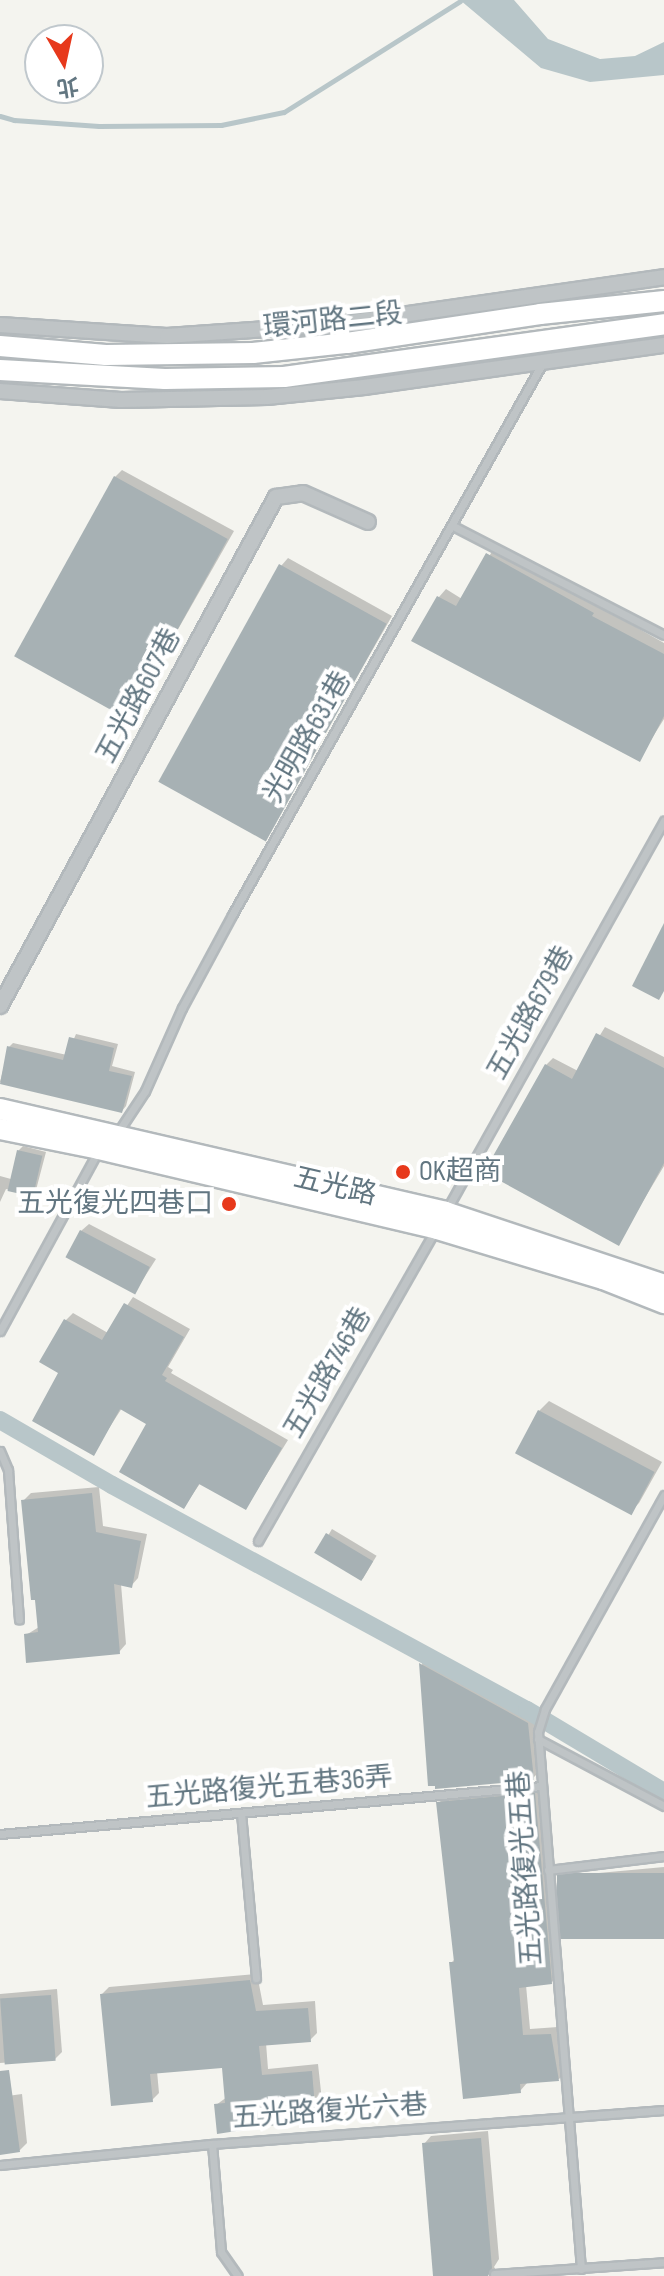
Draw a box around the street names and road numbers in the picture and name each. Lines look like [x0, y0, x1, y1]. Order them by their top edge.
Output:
street label: 環河路二段 [262, 297, 404, 345]
street label: 五光路607巷 [89, 623, 189, 769]
street label: 光明路631巷 [257, 665, 359, 809]
street label: 五光路679巷 [480, 940, 582, 1086]
street label: 五光路 [290, 1161, 380, 1213]
street label: 五光路746巷 [277, 1302, 379, 1444]
street label: 五光路復光五巷36弄 [144, 1760, 394, 1816]
street label: 五光路復光五巷 [502, 1769, 550, 1967]
street label: 五光路復光六巷 [231, 2088, 429, 2136]

